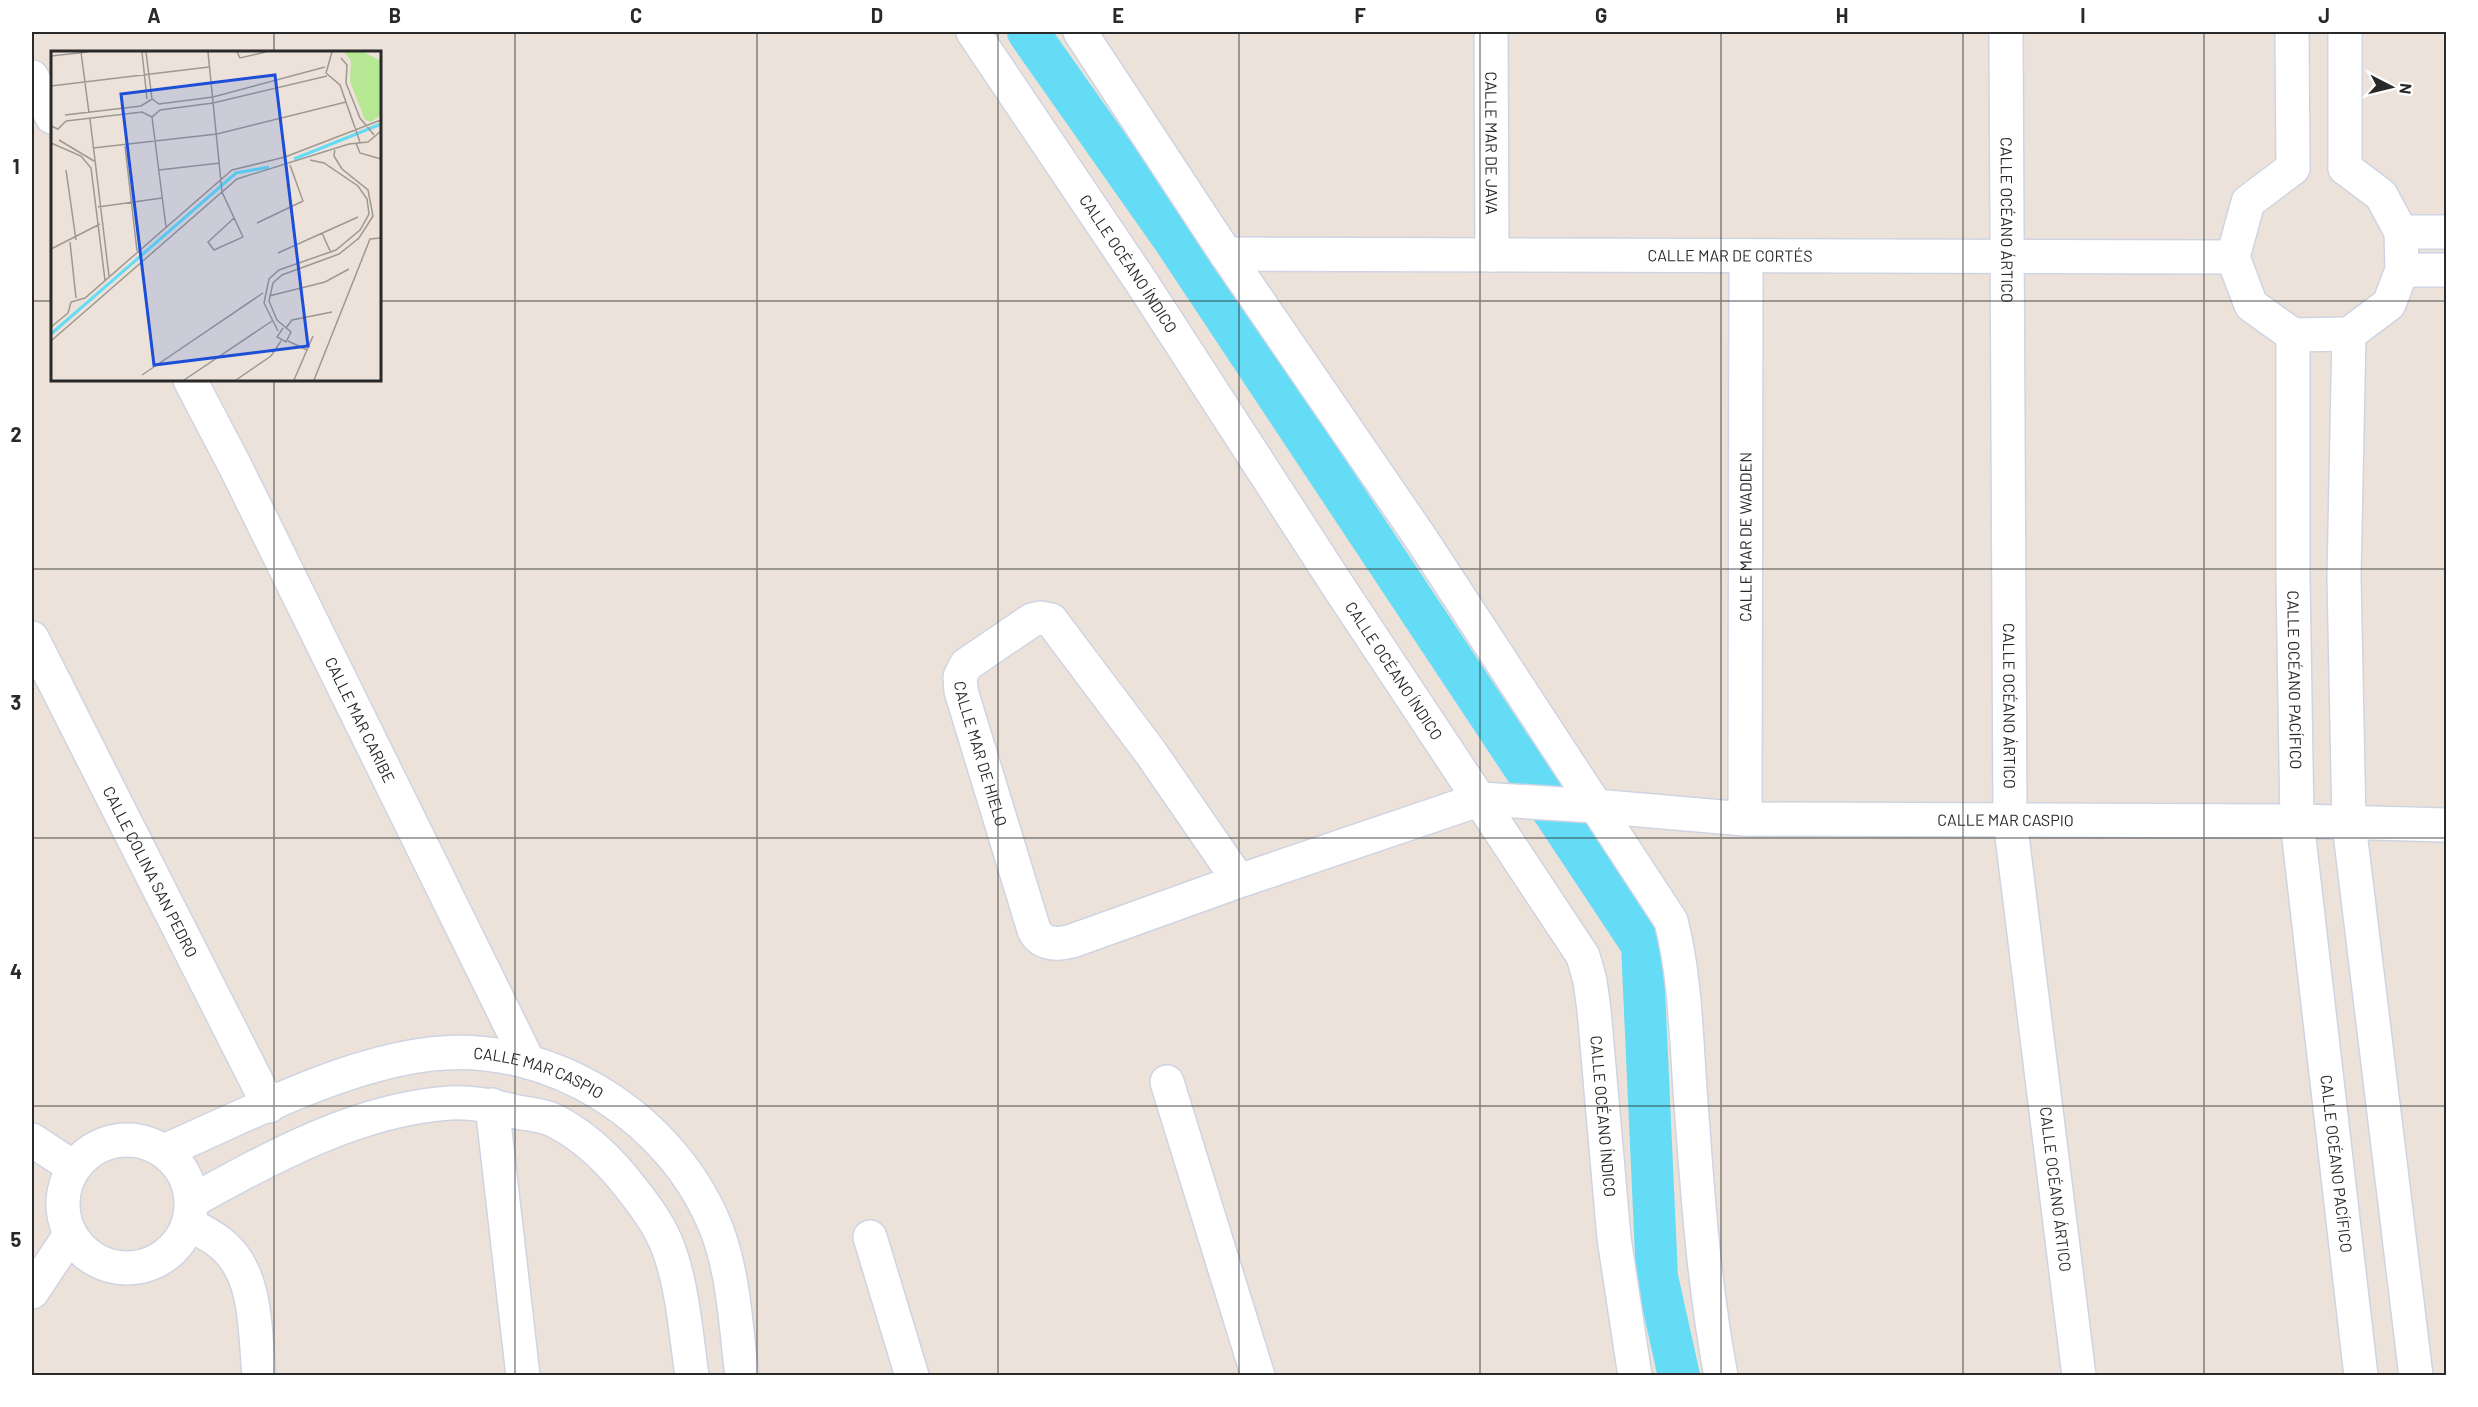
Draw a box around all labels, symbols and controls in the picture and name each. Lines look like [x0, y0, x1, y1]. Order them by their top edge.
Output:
text: A [147, 3, 161, 27]
text: B [389, 3, 401, 27]
text: C [630, 3, 642, 27]
text: D [871, 3, 883, 27]
text: E [1112, 3, 1124, 27]
text: F [1354, 3, 1366, 27]
text: G [1595, 3, 1607, 27]
text: H [1836, 3, 1848, 27]
text: I [2080, 3, 2086, 27]
text: J [2318, 3, 2330, 27]
inset map [51, 51, 381, 381]
north arrow [2361, 57, 2421, 117]
street label: CALLE MAR DE JAVA [1482, 71, 1502, 215]
text: N [2396, 82, 2416, 95]
street label: CALLE OCÉANO ÁRTICO [1998, 137, 2017, 303]
text: 1 [12, 154, 20, 178]
street label: CALLE OCÉANO ÍNDICO [1076, 191, 1182, 336]
street label: CALLE MAR DE CORTÉS [1647, 245, 1813, 265]
text: 2 [10, 422, 22, 446]
street label: CALLE MAR DE WADDEN [1735, 452, 1755, 622]
street label: CALLE OCÉANO PACÍFICO [2284, 590, 2306, 770]
street label: CALLE OCÉANO ÍNDICO [1342, 598, 1447, 743]
street label: CALLE OCÉANO ÁRTICO [2000, 623, 2020, 789]
street label: CALLE MAR CARIBE [321, 654, 399, 786]
street label: CALLE MAR DE HIELO [951, 680, 1012, 828]
text: 3 [11, 690, 21, 714]
street label: CALLE COLINA SAN PEDRO [100, 783, 202, 960]
street label: CALLE MAR CASPIO [1937, 810, 2074, 829]
text: 4 [10, 959, 22, 983]
street label: CALLE OCÉANO ÍNDICO [1587, 1035, 1620, 1198]
street label: CALLE MAR CASPIO [473, 1043, 607, 1102]
street label: CALLE OCÉANO PACÍFICO [2317, 1074, 2357, 1254]
street label: CALLE OCÉANO ÁRTICO [2037, 1106, 2076, 1273]
text: 5 [11, 1227, 22, 1251]

